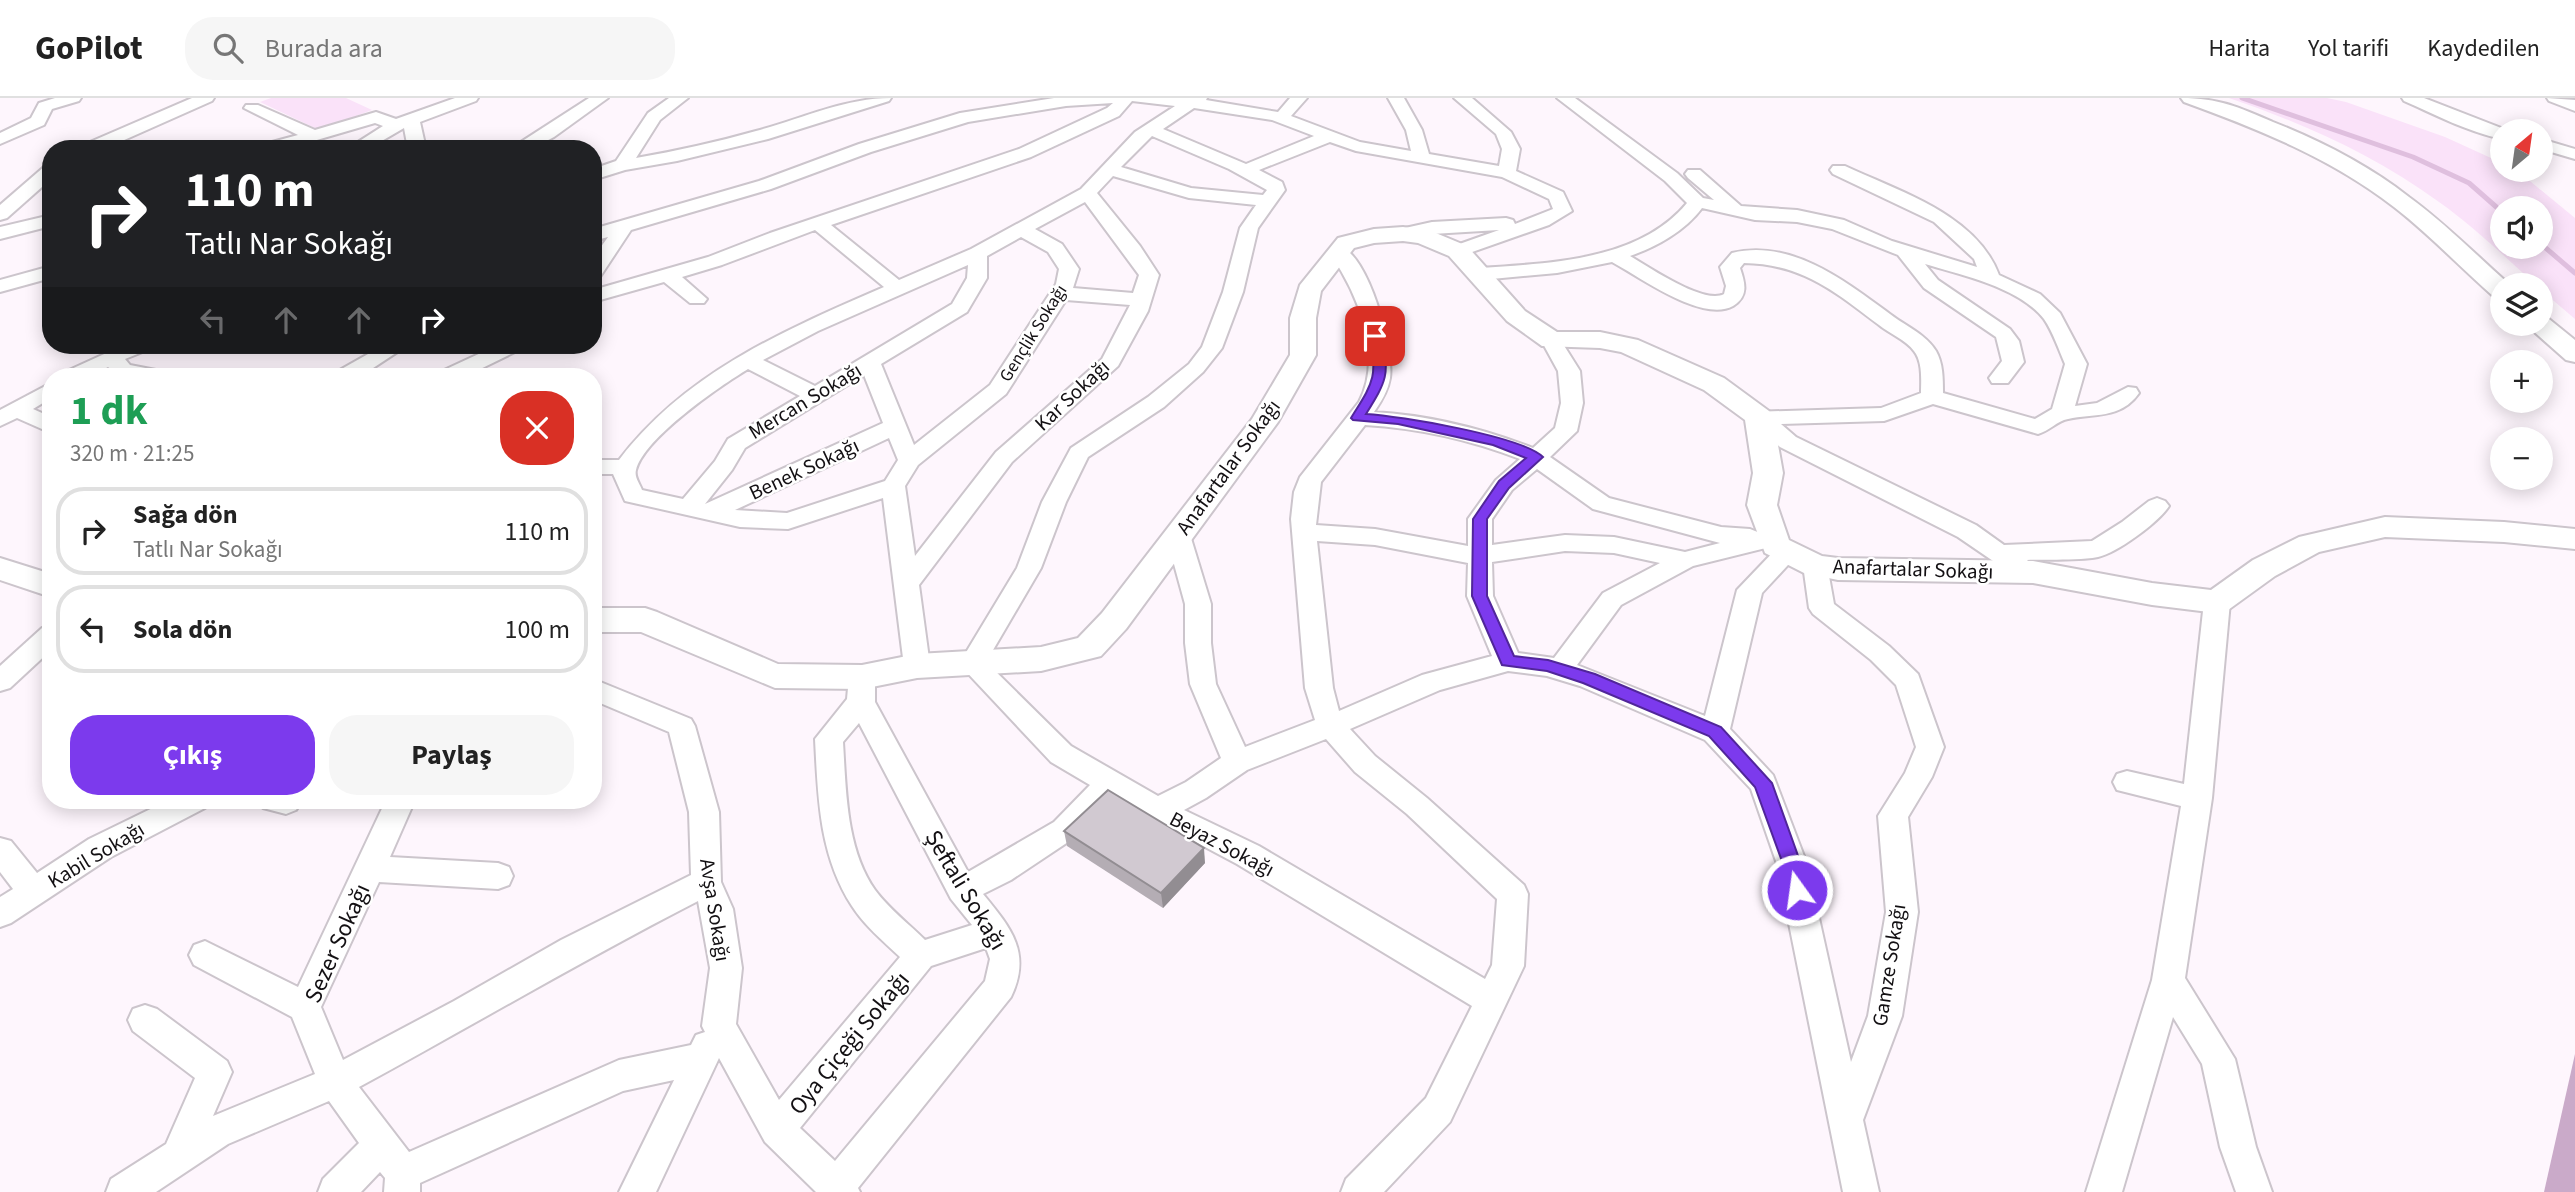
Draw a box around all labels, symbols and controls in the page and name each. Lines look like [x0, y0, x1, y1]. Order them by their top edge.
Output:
search box [185, 17, 675, 80]
text: GoPilot [35, 25, 143, 72]
icon: search [209, 29, 247, 67]
text: Burada ara [265, 30, 383, 67]
text: Harita [2208, 31, 2270, 66]
text: Yol tarifi [2308, 31, 2389, 66]
text: Kaydedilen [2427, 31, 2540, 66]
north arrow [2490, 119, 2553, 182]
map controls [2490, 119, 2553, 490]
text: 110 m [185, 156, 314, 226]
icon: right [70, 168, 161, 259]
button: sound [2490, 196, 2553, 259]
text: Tatlı Nar Sokağı [185, 221, 393, 267]
button: layers [2490, 273, 2553, 336]
street label: Gençlik Sokağı [994, 280, 1073, 387]
icon: left [194, 301, 232, 339]
icon: ahead [267, 301, 305, 339]
icon: ahead [340, 301, 378, 339]
icon: right [413, 301, 451, 339]
pin [1345, 306, 1405, 366]
icon: arrive [1356, 317, 1394, 355]
button: + [2490, 350, 2553, 413]
street label: Kar Sokağı [1028, 352, 1116, 438]
street label: Mercan Sokağı [743, 355, 867, 447]
text: 1 dk [70, 381, 148, 441]
button: close [500, 391, 574, 465]
street label: Anafartalar Sokağı [1169, 393, 1287, 541]
button: − [2490, 427, 2553, 490]
street label: Benek Sokağı [744, 430, 864, 508]
text: 320 m · 21:25 [70, 437, 194, 470]
text: Sağa dön [133, 496, 238, 533]
icon: right [74, 512, 112, 550]
text: 110 m [504, 513, 570, 550]
text: Tatlı Nar Sokağı [133, 533, 283, 566]
street label: Anafartalar Sokağı [1832, 551, 1994, 587]
icon: left [74, 610, 112, 648]
text: Sola dön [133, 611, 232, 648]
text: 100 m [504, 611, 570, 648]
button: Çıkış [70, 715, 315, 795]
button: Paylaş [329, 715, 574, 795]
street label: Beyaz Sokağı [1164, 804, 1280, 884]
street label: Kabil Sokağı [42, 814, 150, 896]
street label: Şeftali Sokağı [916, 823, 1015, 957]
position arrow [1760, 853, 1834, 927]
street label: Avşa Sokağı [692, 856, 738, 964]
street label: Sezer Sokağı [296, 878, 379, 1008]
street label: Gamze Sokağı [1865, 902, 1913, 1028]
street label: Oya Çiçeği Sokağı [781, 964, 918, 1123]

